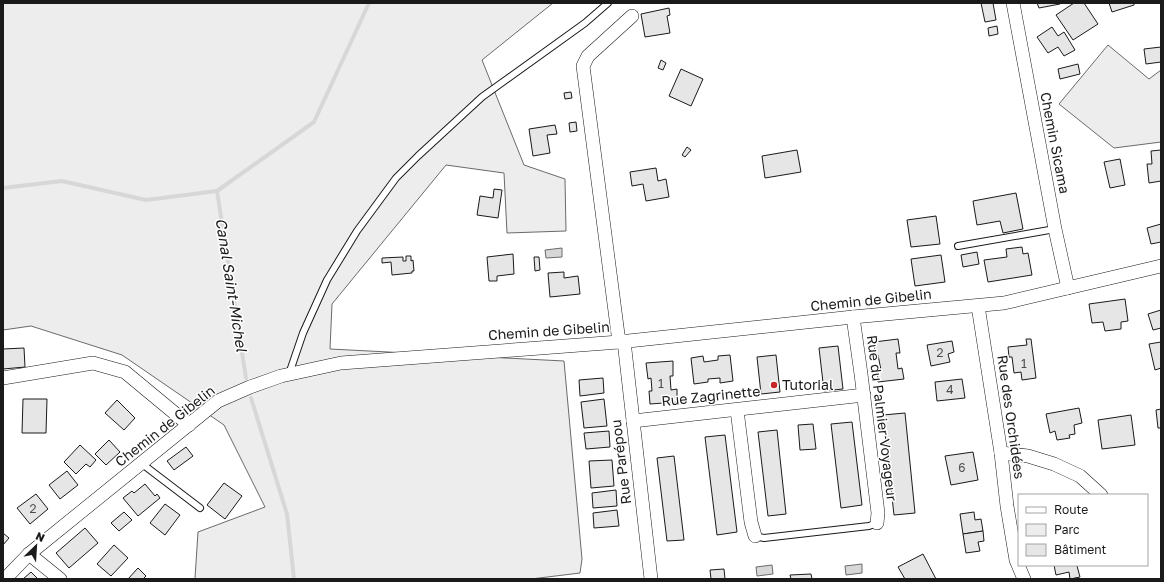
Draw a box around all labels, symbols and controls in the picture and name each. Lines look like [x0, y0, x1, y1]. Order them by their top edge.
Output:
street label: Chemin Sicama [1037, 91, 1074, 195]
water label: Canal Saint-Michel [213, 217, 252, 354]
street label: Chemin de Gibelin [809, 285, 932, 314]
street label: Chemin de Gibelin [488, 318, 610, 343]
street label: Rue du Palmier Voyageur [864, 334, 901, 502]
house number: 2 [937, 345, 944, 360]
street label: Rue des Orchidées [994, 354, 1029, 480]
house number: 1 [1021, 356, 1027, 371]
house number: 1 [658, 376, 664, 391]
place label: Tutorial [782, 376, 834, 393]
marker: Tutorial [769, 380, 779, 390]
street label: Chemin de Gibelin [111, 381, 218, 470]
street label: Rue Zagrinette [661, 382, 761, 409]
house number: 4 [946, 382, 954, 397]
street label: Rue Parépou [607, 419, 634, 505]
house number: 6 [958, 460, 966, 475]
legend [1018, 494, 1148, 566]
house number: 2 [30, 501, 37, 516]
text: Route [1054, 502, 1088, 517]
text: Parc [1054, 522, 1080, 537]
north arrow [16, 526, 56, 566]
text: N [34, 529, 47, 544]
text: Bâtiment [1054, 542, 1107, 557]

